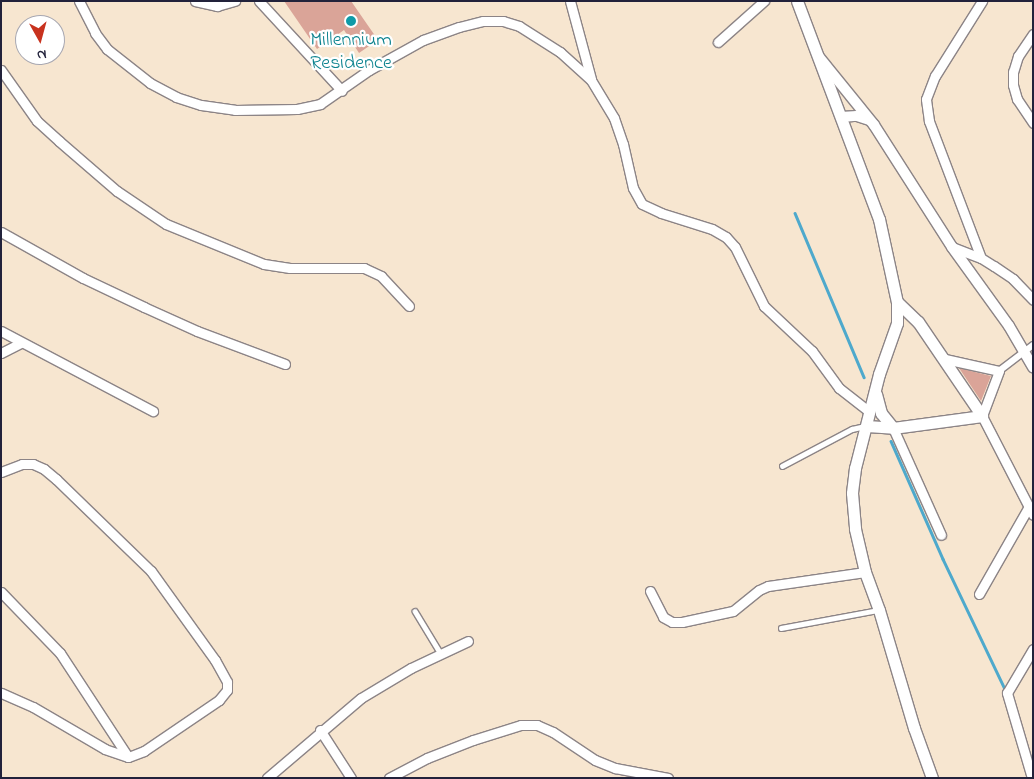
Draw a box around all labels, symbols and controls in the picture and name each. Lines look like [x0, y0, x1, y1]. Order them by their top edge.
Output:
north arrow [15, 15, 65, 65]
marker: Millennium Residence [345, 15, 357, 27]
place label: Millennium Residence [310, 29, 392, 76]
text: N [36, 43, 48, 65]

